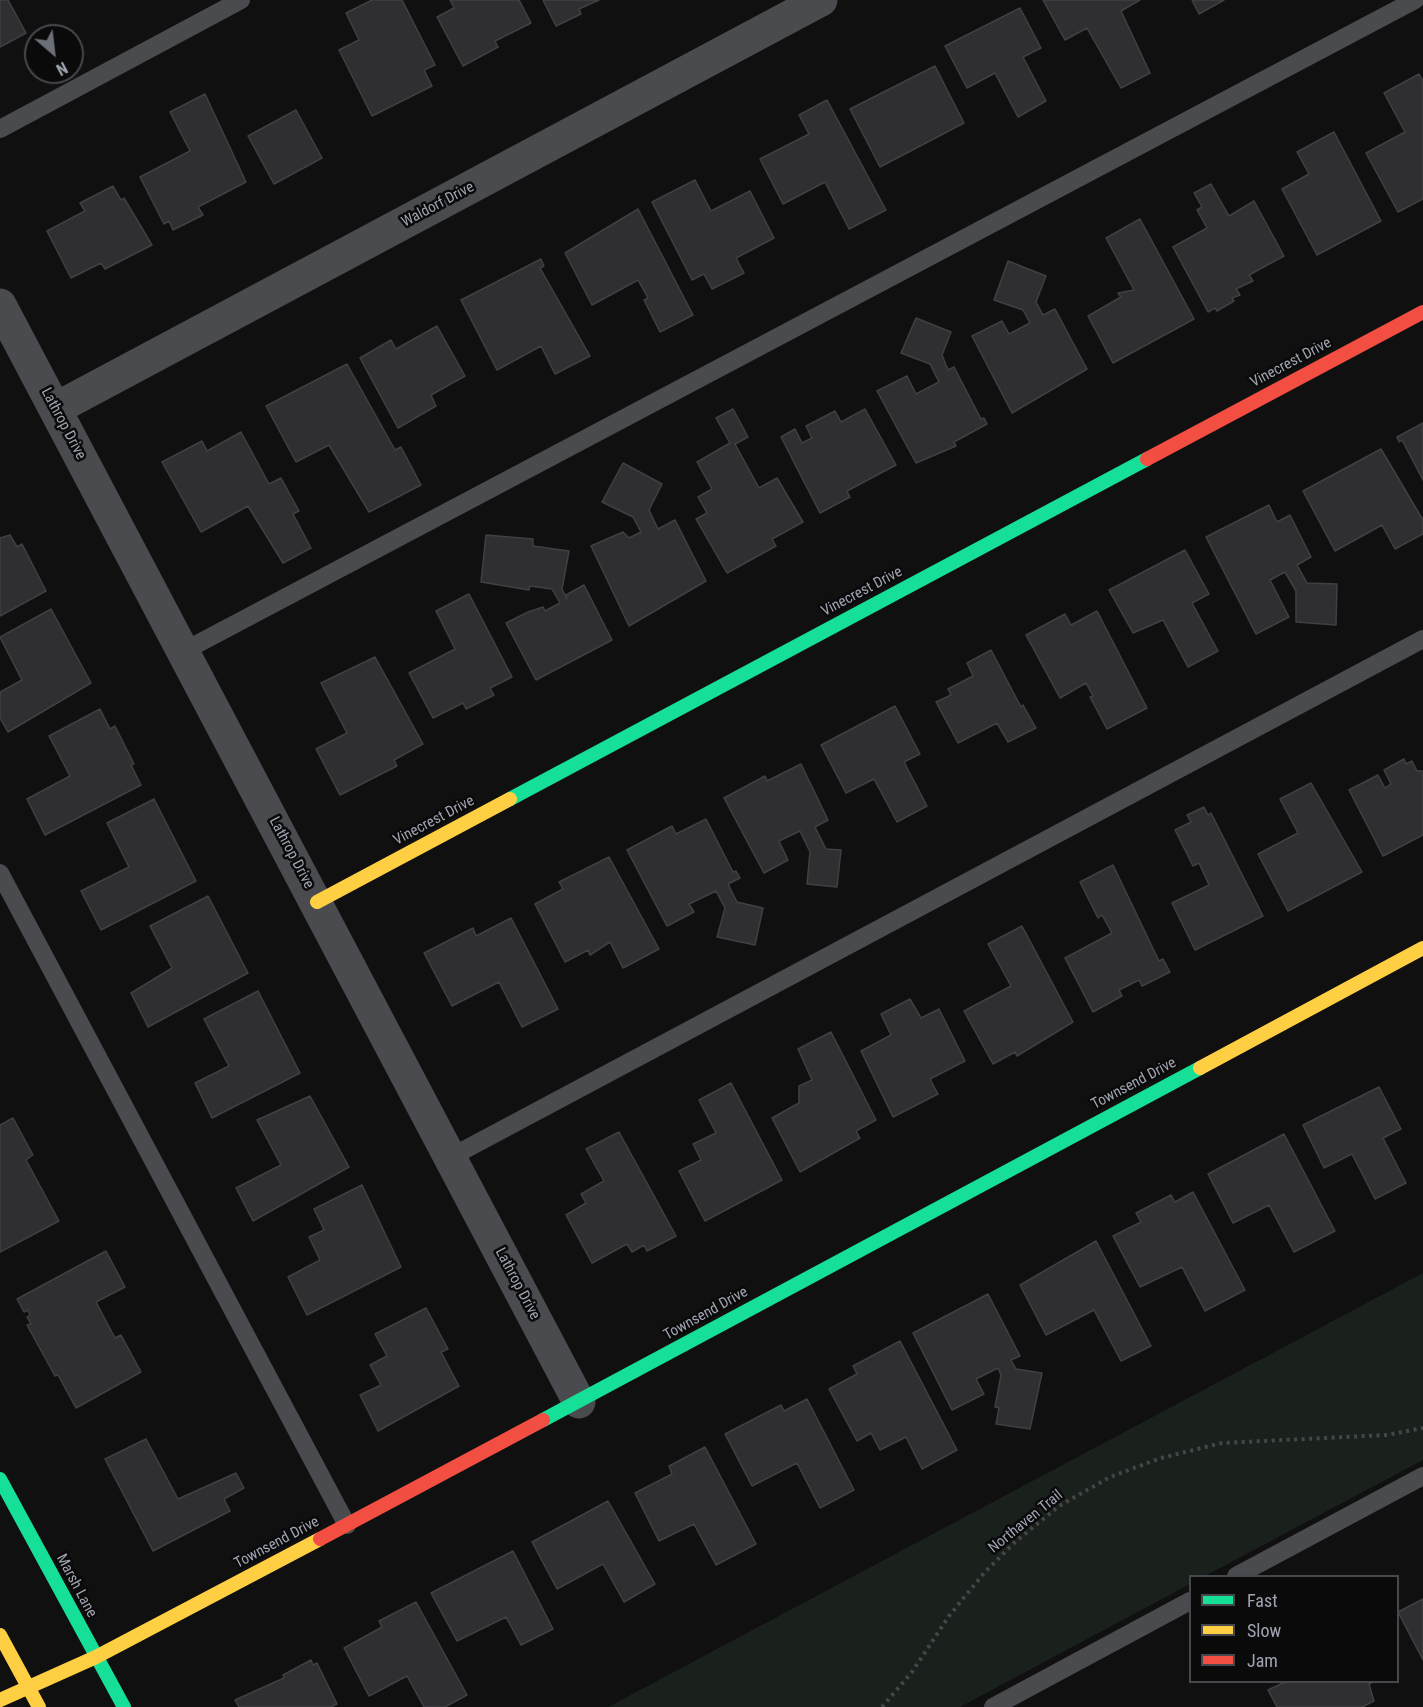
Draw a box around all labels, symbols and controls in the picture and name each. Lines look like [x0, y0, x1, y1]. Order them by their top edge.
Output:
north arrow [24, 24, 84, 84]
text: N [53, 58, 71, 79]
street label: Waldorf Drive [399, 178, 477, 232]
street label: Vinecrest Drive [1247, 334, 1335, 392]
street label: Lathrop Drive [37, 385, 89, 463]
street label: Vinecrest Drive [818, 563, 906, 621]
street label: Vinecrest Drive [390, 792, 478, 850]
street label: Lathrop Drive [265, 814, 317, 892]
street label: Townsend Drive [1088, 1054, 1180, 1114]
street label: Lathrop Drive [491, 1245, 543, 1323]
street label: Townsend Drive [661, 1283, 751, 1345]
street label: Northaven Trail [985, 1487, 1067, 1557]
street label: Townsend Drive [231, 1513, 323, 1573]
street label: Marsh Lane [52, 1551, 100, 1621]
legend [1189, 1575, 1399, 1683]
text: Fast [1247, 1590, 1278, 1611]
text: Slow [1247, 1620, 1281, 1641]
text: Jam [1247, 1650, 1278, 1671]

